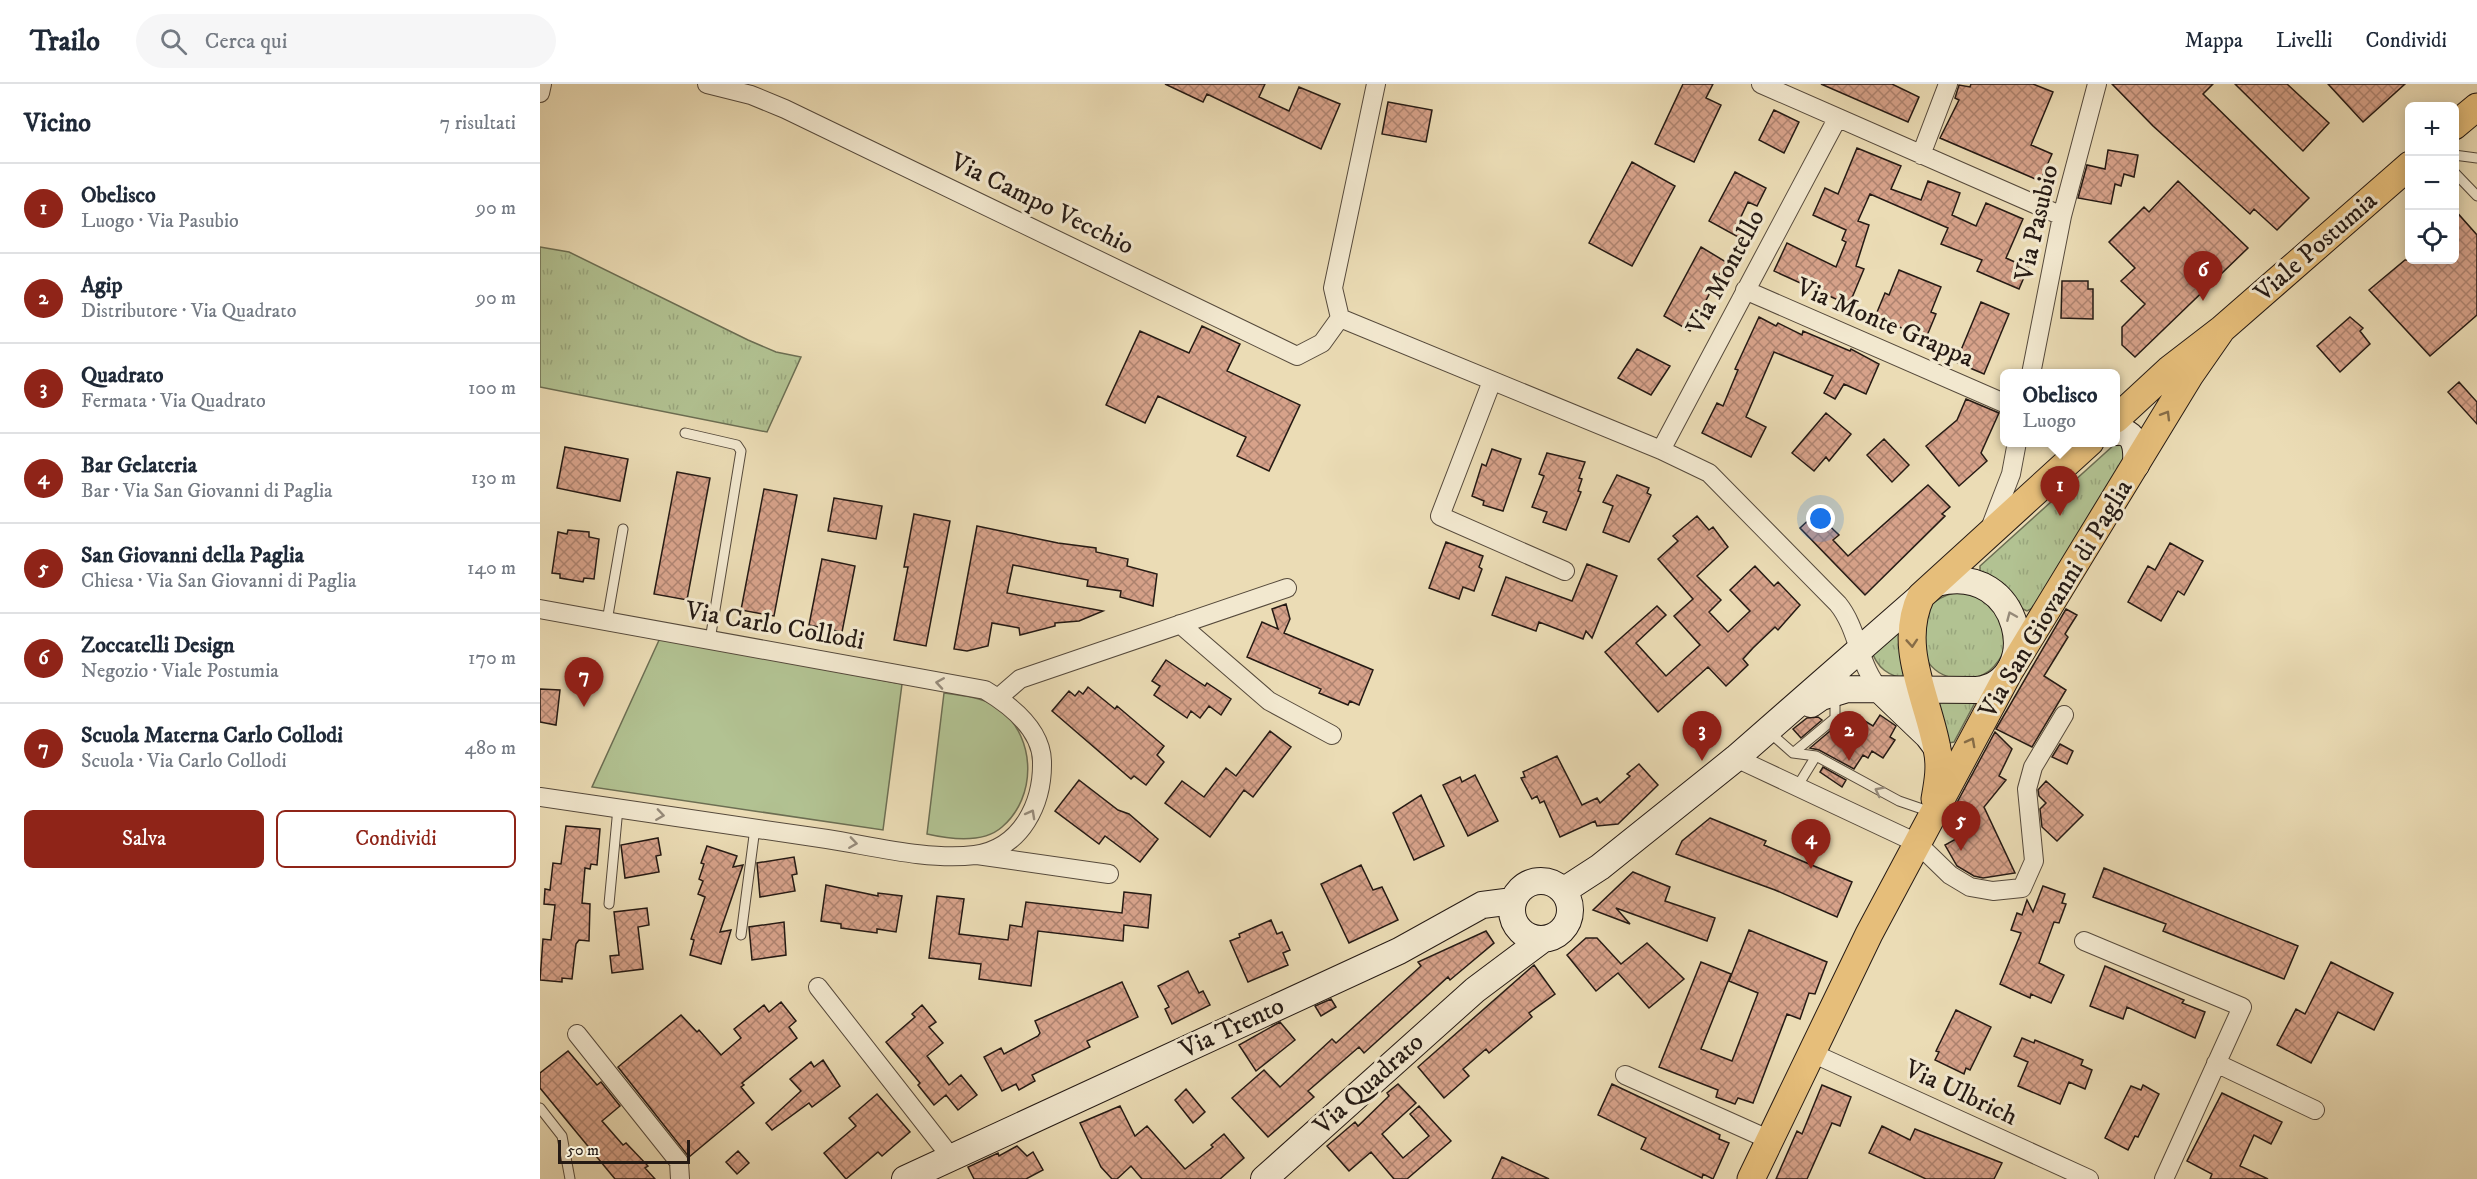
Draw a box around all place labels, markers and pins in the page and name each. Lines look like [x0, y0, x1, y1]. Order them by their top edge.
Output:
pin: 6 [2184, 252, 2222, 301]
pin: 1 [2040, 466, 2080, 516]
pin: 7 [564, 658, 603, 707]
pin: 3 [1682, 712, 1722, 761]
pin: 2 [1830, 712, 1868, 761]
pin: 5 [1942, 802, 1980, 851]
pin: 4 [1792, 820, 1830, 869]

